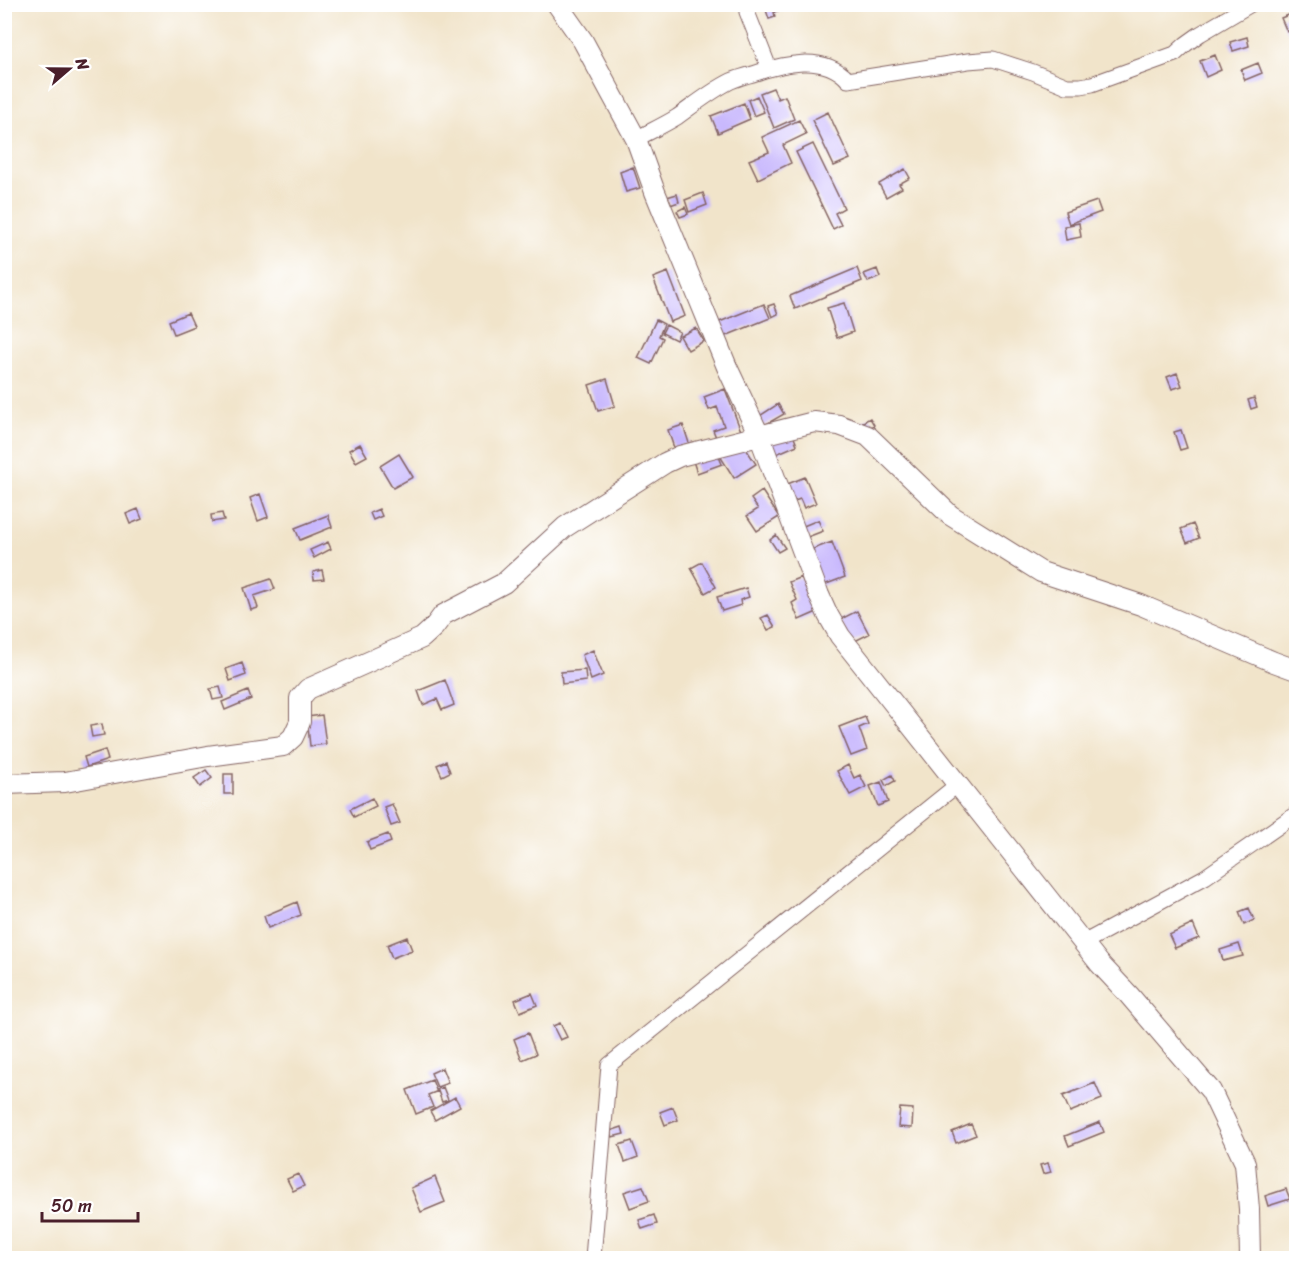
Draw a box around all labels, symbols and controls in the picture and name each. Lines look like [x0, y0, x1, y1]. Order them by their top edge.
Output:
north arrow [39, 39, 99, 99]
text: N [67, 53, 98, 75]
scale bar [42, 1185, 138, 1223]
text: 50 m [51, 1190, 92, 1222]

